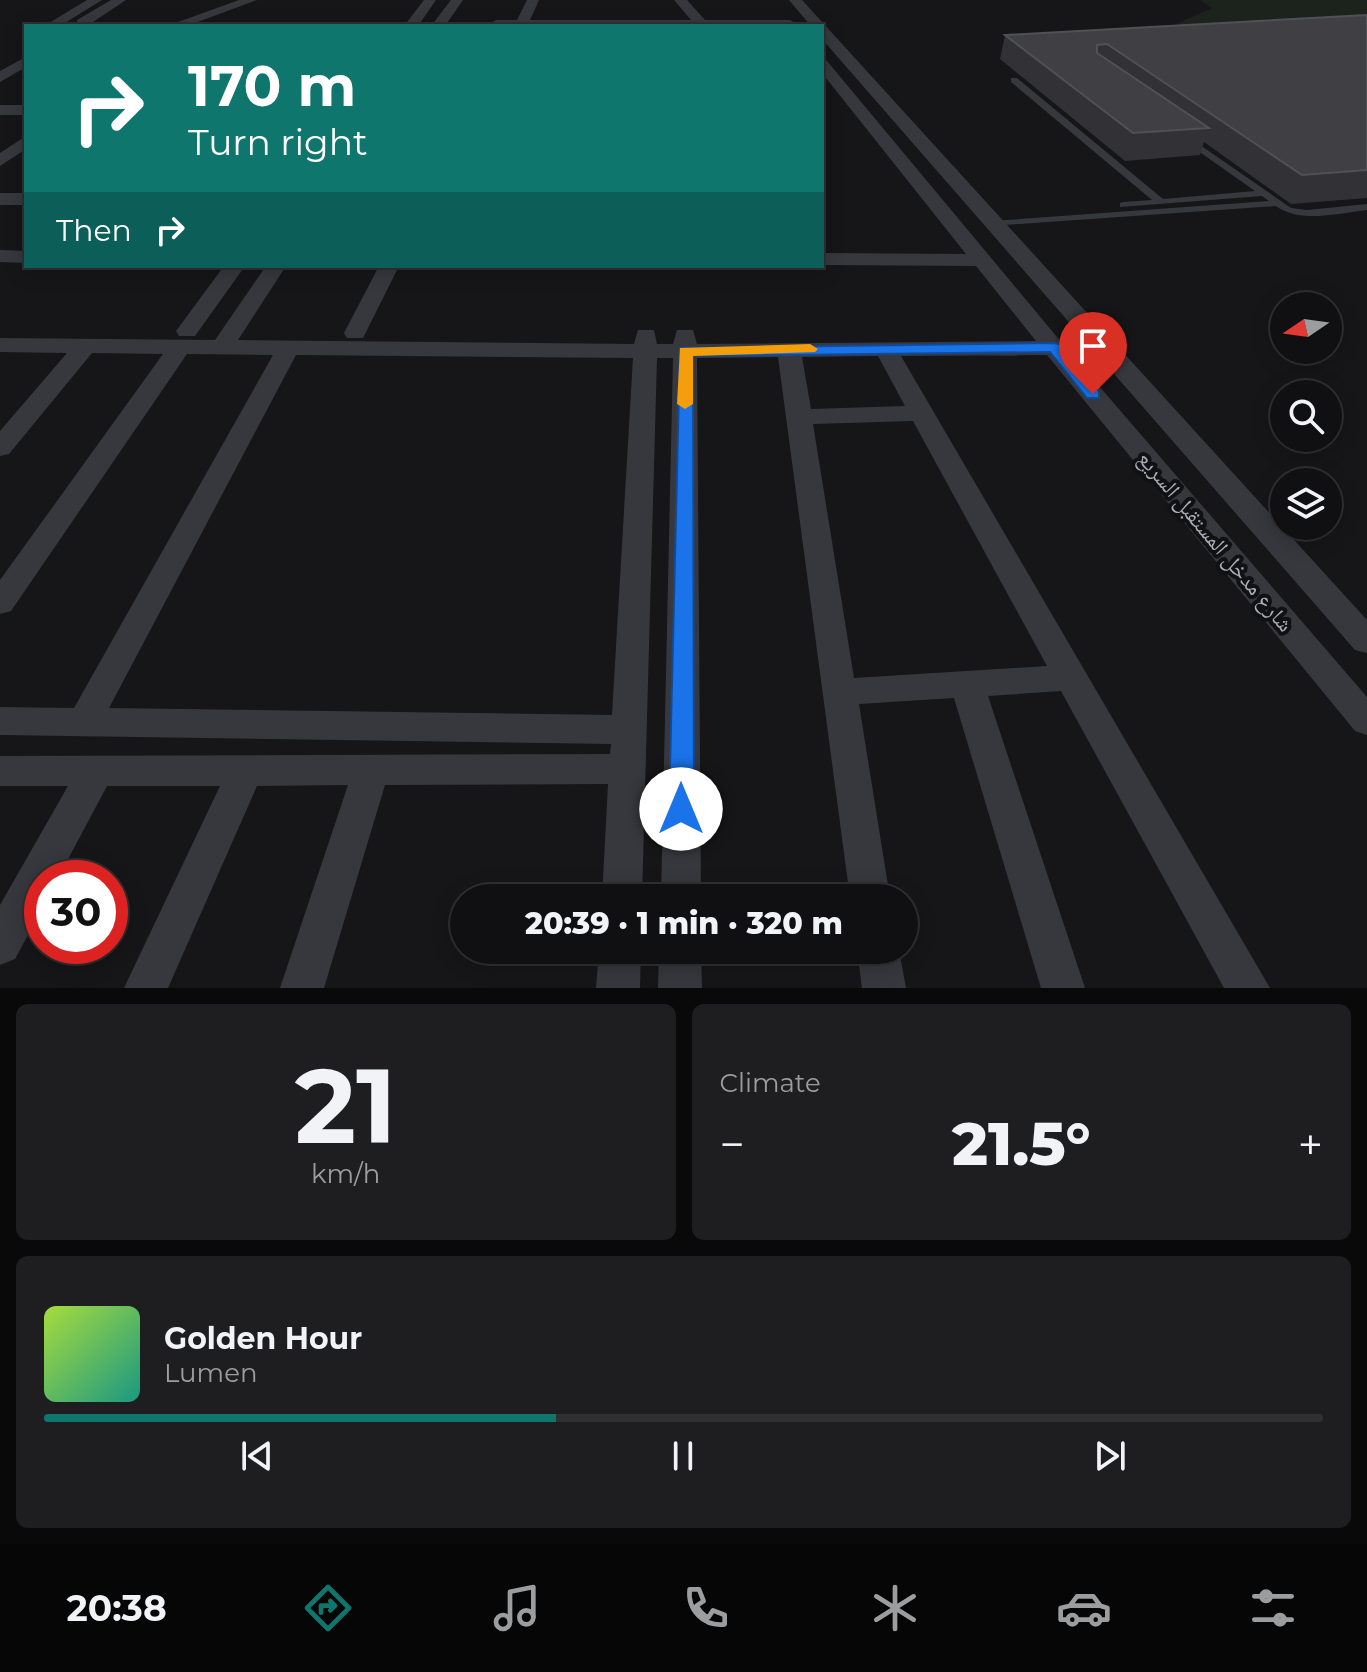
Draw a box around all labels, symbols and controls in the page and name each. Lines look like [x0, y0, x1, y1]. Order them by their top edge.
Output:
text: 170 m [188, 52, 356, 120]
icon: right [56, 56, 160, 160]
text: Turn right [188, 120, 368, 164]
icon: right [148, 208, 192, 252]
text: Then [56, 212, 132, 249]
north arrow [1270, 292, 1342, 364]
map controls [1270, 292, 1342, 540]
pin [1059, 312, 1127, 394]
icon: arrive [1071, 324, 1115, 368]
button: search [1270, 380, 1342, 452]
street label: شارع مدخل المستقبل السريع [1132, 446, 1299, 637]
button: layers [1270, 468, 1342, 540]
position arrow [639, 767, 723, 851]
speed limit sign: 30 [24, 860, 128, 964]
text: 20:39 · 1 min · 320 m [525, 905, 843, 942]
text: 21 [295, 1042, 397, 1169]
text: Climate [720, 1067, 821, 1099]
text: 21.5° [952, 1107, 1090, 1180]
text: − [720, 1117, 745, 1171]
text: + [1298, 1117, 1323, 1171]
text: km/h [311, 1158, 380, 1190]
text: Golden Hour [164, 1320, 362, 1357]
text: Lumen [164, 1357, 257, 1389]
icon: previous [235, 1434, 279, 1478]
icon: pause [661, 1434, 705, 1478]
icon: next [1088, 1434, 1132, 1478]
icon: directions [300, 1580, 356, 1636]
icon: music [489, 1580, 545, 1636]
icon: phone [678, 1580, 734, 1636]
icon: climate [867, 1580, 923, 1636]
icon: car [1056, 1580, 1112, 1636]
icon: filters [1245, 1580, 1301, 1636]
text: 20:38 [66, 1586, 167, 1630]

